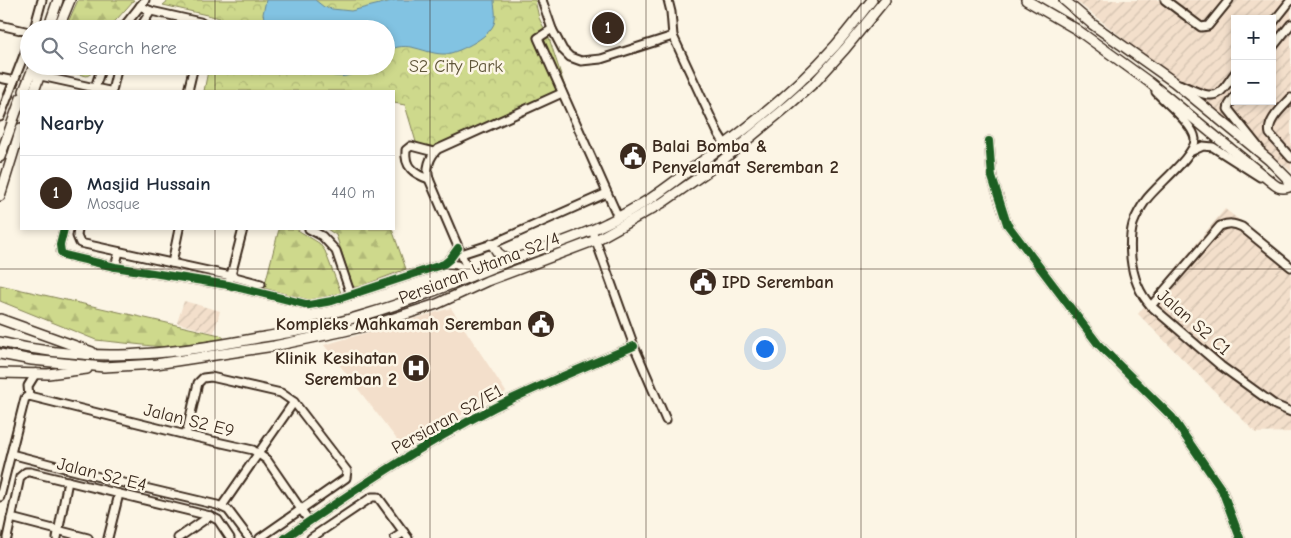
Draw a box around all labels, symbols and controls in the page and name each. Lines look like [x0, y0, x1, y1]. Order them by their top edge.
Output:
pin: 1 [592, 9, 624, 47]
map controls [1231, 15, 1276, 105]
button: + [1231, 15, 1276, 60]
search box [20, 20, 395, 75]
icon: search [38, 34, 66, 62]
text: Search here [78, 37, 177, 59]
park label: S2 City Park [409, 56, 503, 77]
button: − [1231, 60, 1276, 105]
text: Nearby [40, 111, 104, 135]
place label: Balai Bomba & Penyelamat Seremban 2 [652, 136, 839, 178]
public building icon: Balai Bomba & Penyelamat Seremban 2 [618, 141, 648, 171]
text: Masjid Hussain [87, 173, 210, 195]
text: 1 [53, 184, 59, 202]
text: 440 m [331, 184, 375, 202]
text: Mosque [87, 195, 140, 213]
street label: Persiaran Utama S2/4 [396, 228, 563, 309]
public building icon: IPD Seremban [688, 267, 718, 297]
place label: IPD Seremban [722, 272, 834, 293]
street label: Jalan S2 C1 [1153, 285, 1235, 360]
public building icon: Kompleks Mahkamah Seremban [526, 309, 556, 339]
place label: Kompleks Mahkamah Seremban [276, 314, 522, 335]
your location [752, 336, 778, 362]
place label: Klinik Kesihatan Seremban 2 [275, 348, 397, 390]
hospital icon: Klinik Kesihatan Seremban 2 [401, 353, 431, 383]
street label: Persiaran S2/E1 [388, 380, 506, 459]
street label: Jalan S2 E9 [141, 399, 236, 442]
street label: Jalan S2 E4 [55, 453, 149, 496]

